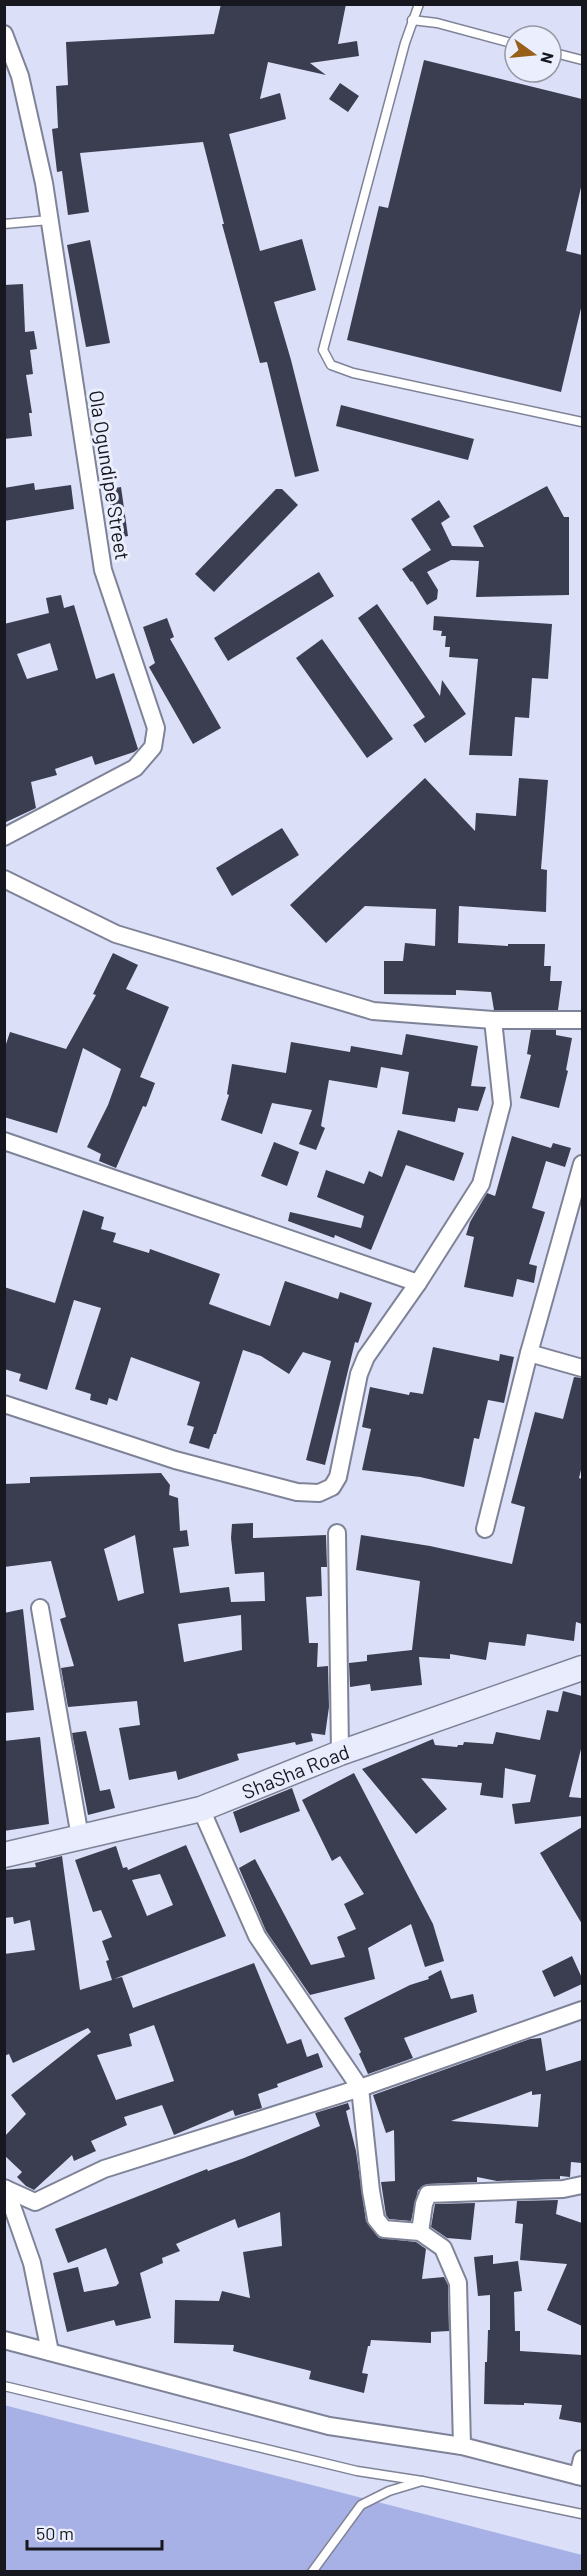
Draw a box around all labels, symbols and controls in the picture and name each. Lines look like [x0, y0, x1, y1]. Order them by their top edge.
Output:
north arrow [503, 24, 563, 84]
text: N [537, 50, 559, 66]
street label: Ola Ogundipe Street [85, 388, 135, 562]
street label: ShaSha Road [238, 1739, 352, 1803]
scale bar [27, 2513, 162, 2551]
text: 50 m [36, 2522, 74, 2544]

